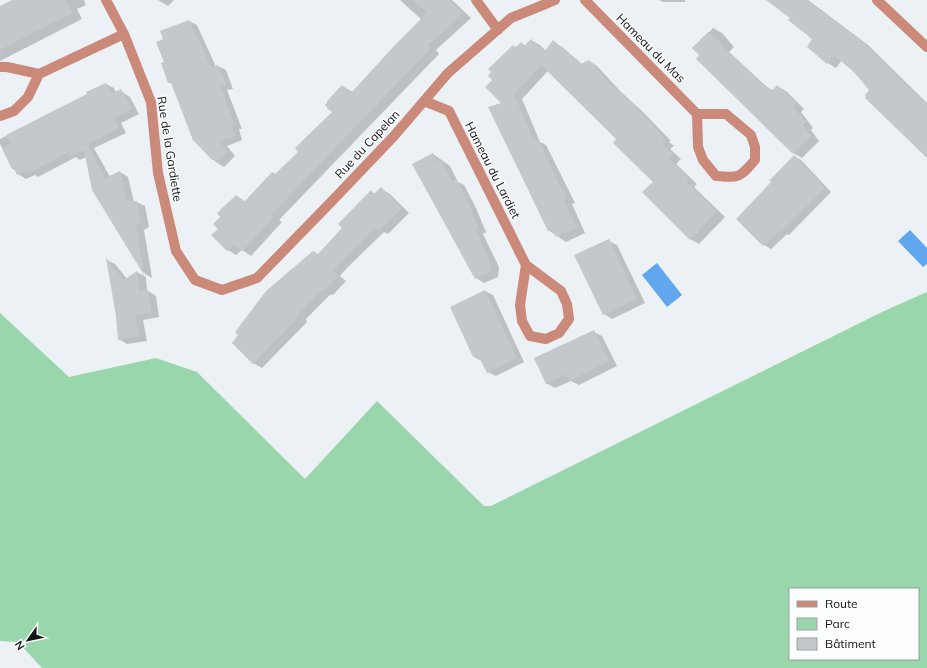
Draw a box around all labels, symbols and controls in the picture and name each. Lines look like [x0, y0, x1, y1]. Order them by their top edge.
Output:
street label: Hameau du Mas [613, 10, 689, 86]
street label: Rue de la Gardiette [154, 95, 186, 203]
street label: Rue du Capelan [331, 107, 403, 181]
street label: Hameau du Lardiet [462, 119, 524, 221]
legend [789, 588, 919, 660]
text: Route [825, 596, 858, 611]
text: Parc [825, 616, 850, 631]
north arrow [8, 620, 48, 660]
text: Bâtiment [825, 636, 876, 651]
text: N [11, 638, 28, 653]

